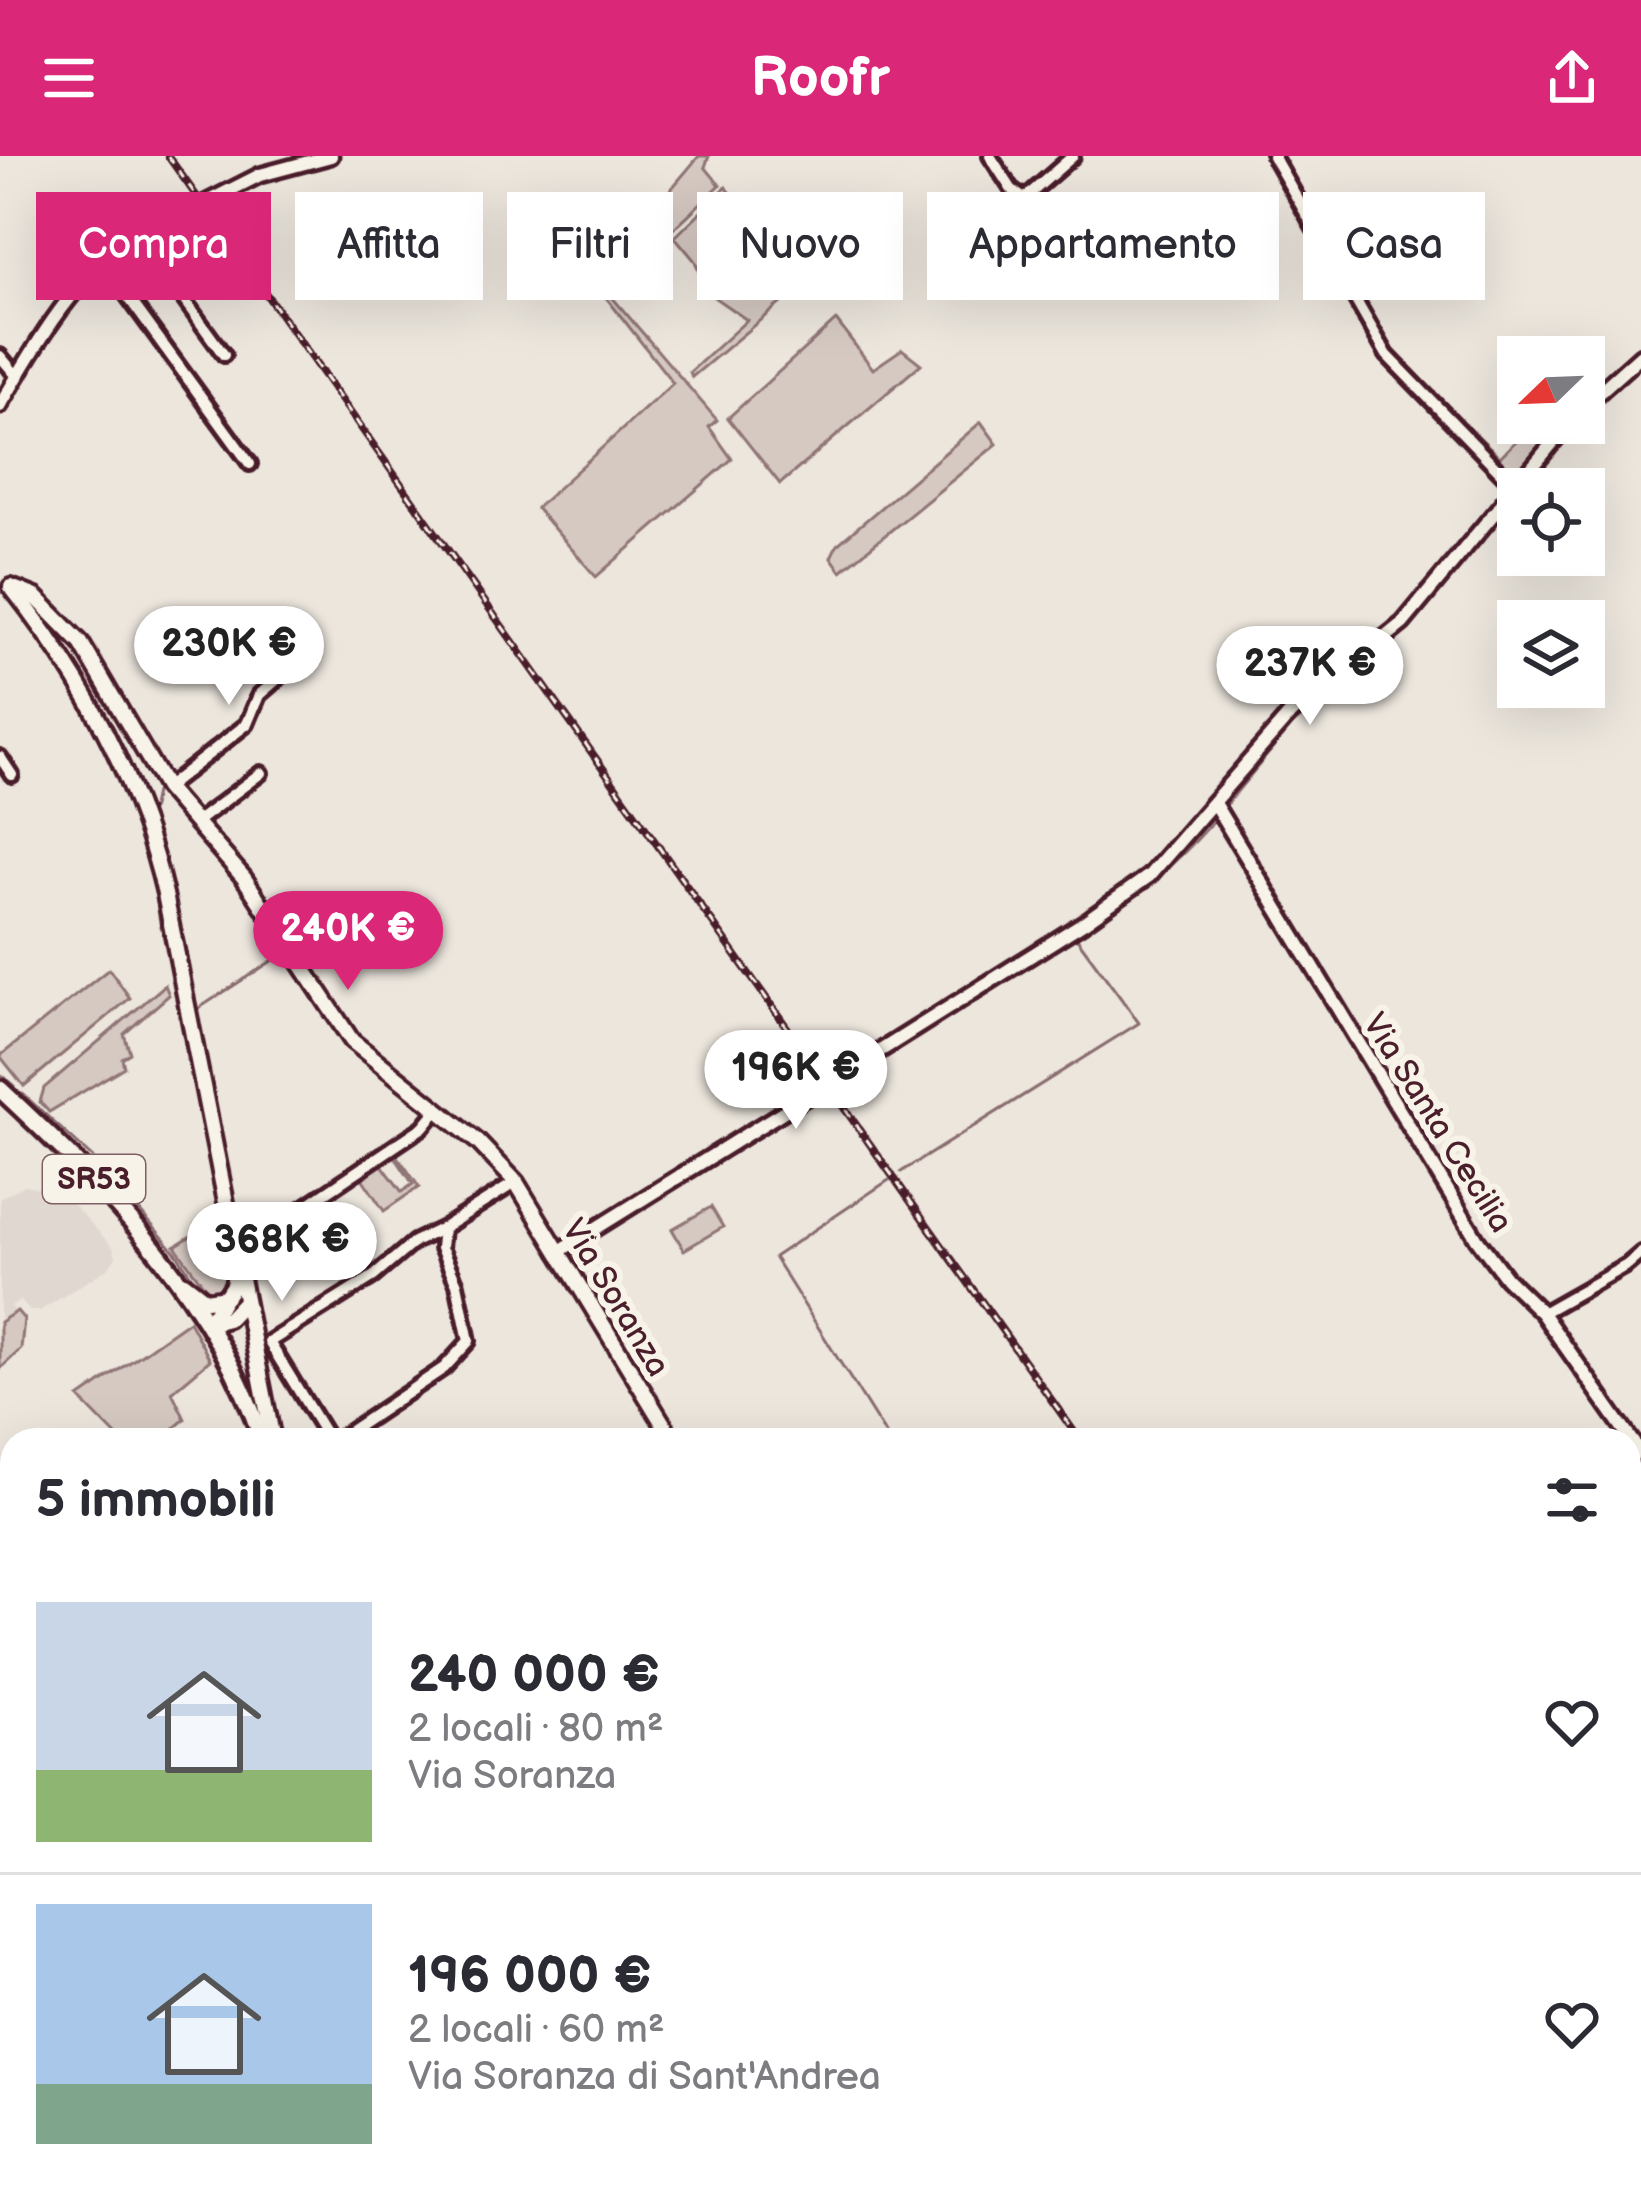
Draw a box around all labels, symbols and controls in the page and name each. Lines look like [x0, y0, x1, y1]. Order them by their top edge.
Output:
icon: menu [36, 45, 102, 111]
icon: share [1539, 45, 1605, 111]
text: Roofr [751, 46, 890, 111]
chip: Compra [36, 192, 271, 300]
chip: Affitta [295, 192, 483, 300]
chip: Filtri [507, 192, 673, 300]
chip: Nuovo [697, 192, 903, 300]
chip: Appartamento [927, 192, 1279, 300]
chip: Casa [1303, 192, 1485, 300]
north arrow [1497, 336, 1605, 444]
map controls [1497, 336, 1605, 708]
button: locate [1497, 468, 1605, 576]
button: layers [1497, 600, 1605, 708]
pin: 230K € [131, 606, 327, 708]
text: 230K € [161, 621, 297, 668]
pin: 237K € [1212, 626, 1408, 728]
text: 237K € [1243, 641, 1377, 688]
pin: 240K € [250, 891, 446, 993]
text: 240K € [280, 906, 416, 953]
street label: Via Santa Cecilia [1354, 1006, 1521, 1240]
pin: 196K € [698, 1030, 894, 1132]
text: 196K € [731, 1045, 861, 1092]
road number: SR53 [43, 1155, 145, 1203]
pin: 368K € [184, 1202, 380, 1304]
street label: Via Soranza [553, 1212, 678, 1384]
text: 368K € [214, 1217, 350, 1264]
icon: filters [1539, 1467, 1605, 1533]
text: 5 immobili [36, 1470, 276, 1531]
text: 240 000 € [408, 1645, 660, 1706]
icon: home [132, 1650, 276, 1794]
icon: heart [1539, 1689, 1605, 1755]
text: 2 locali · 80 m² [408, 1706, 664, 1753]
text: Via Soranza [408, 1753, 616, 1800]
text: 196 000 € [408, 1946, 652, 2007]
icon: home [132, 1952, 276, 2096]
icon: heart [1539, 1991, 1605, 2057]
text: 2 locali · 60 m² [408, 2007, 665, 2054]
text: Via Soranza di Sant'Andrea [408, 2054, 881, 2101]

